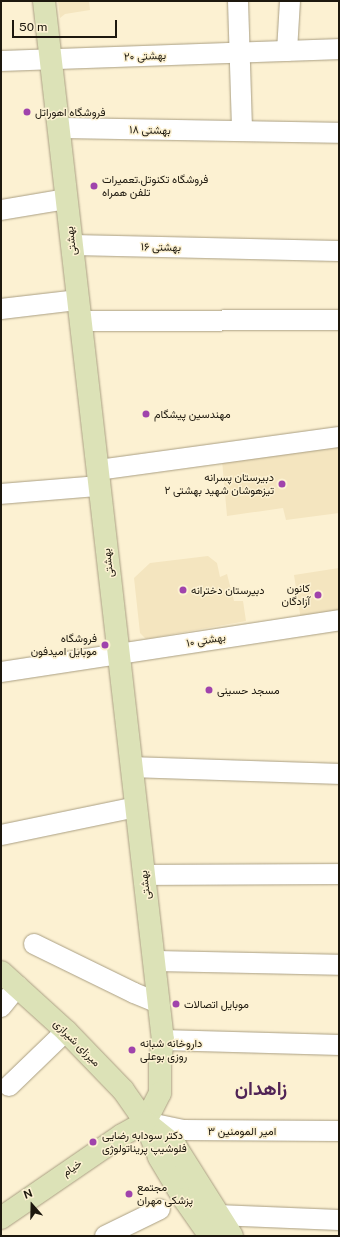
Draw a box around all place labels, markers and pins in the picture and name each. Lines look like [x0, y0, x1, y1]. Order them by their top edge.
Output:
place label: فروشگاه اهوراتل [35, 105, 106, 119]
marker: فروشگاه اهوراتل [22, 107, 32, 117]
place label: فروشگاه تکنوتل.تعمیرات تلفن همراه [102, 173, 208, 199]
marker: فروشگاه تکنوتل.تعمیرات تلفن همراه [89, 181, 99, 191]
place label: مهندسین پیشگام [154, 407, 231, 421]
marker: مهندسین پیشگام [141, 409, 151, 419]
place label: دبیرستان پسرانه تیزهوشان شهید بهشتی ۲ [164, 471, 274, 497]
marker: دبیرستان پسرانه تیزهوشان شهید بهشتی ۲ [277, 479, 287, 489]
place label: کانون آزادگان [282, 582, 310, 608]
place label: دبیرستان دخترانه [191, 583, 265, 597]
marker: دبیرستان دخترانه [178, 585, 188, 595]
marker: کانون آزادگان [313, 590, 323, 600]
place label: فروشگاه موبایل امیدفون [31, 632, 97, 658]
marker: فروشگاه موبایل امیدفون [100, 640, 110, 650]
place label: مسجد حسینی [217, 683, 280, 697]
marker: مسجد حسینی [204, 685, 214, 695]
place label: موبایل اتصالات [184, 997, 249, 1011]
marker: موبایل اتصالات [171, 999, 181, 1009]
place label: داروخانه شبانه روزی بوعلی [140, 1037, 202, 1063]
marker: داروخانه شبانه روزی بوعلی [127, 1045, 137, 1055]
place label: دکتر سودابه رضایی فلوشیپ پریناتولوژی [102, 1129, 187, 1155]
marker: دکتر سودابه رضایی فلوشیپ پریناتولوژی [87, 1136, 99, 1148]
place label: مجتمع پزشکی مهران [137, 1181, 193, 1207]
marker: مجتمع پزشکی مهران [124, 1189, 134, 1199]

